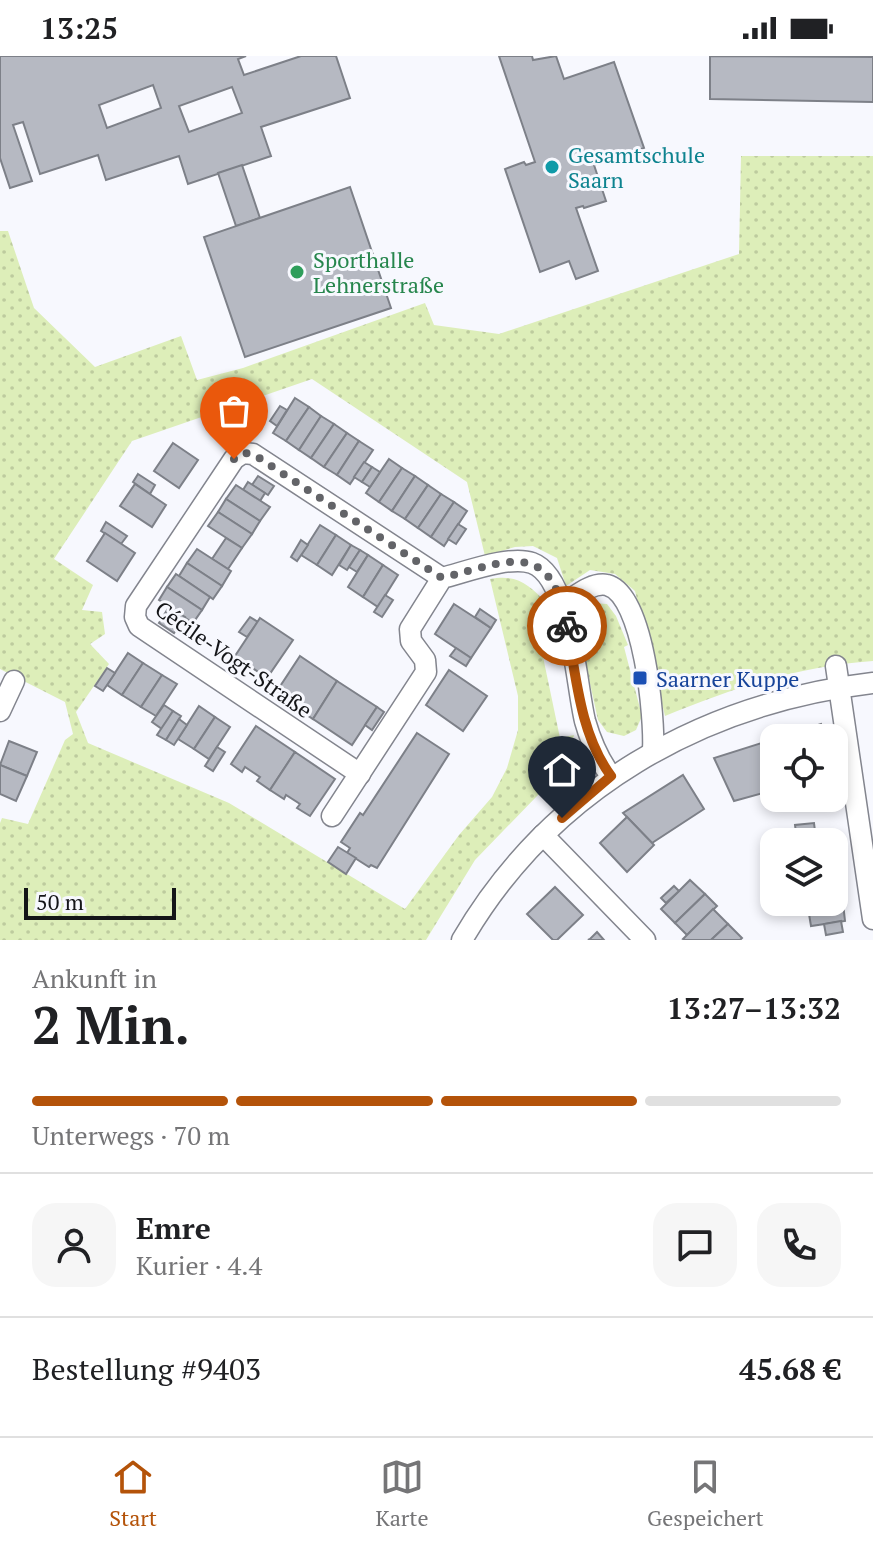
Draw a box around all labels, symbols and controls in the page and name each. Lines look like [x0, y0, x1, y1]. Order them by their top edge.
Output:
text: 13:25 [40, 8, 118, 48]
place label: Gesamtschule Saarn [568, 140, 705, 194]
marker: Gesamtschule Saarn [543, 158, 561, 176]
place label: Sporthalle Lehnerstraße [313, 245, 444, 299]
marker: Sporthalle Lehnerstraße [288, 263, 306, 281]
pin [200, 377, 268, 459]
icon: bag [212, 389, 256, 433]
courier [527, 586, 607, 666]
street label: Cécile-Vogt-Straße [150, 594, 318, 724]
icon: bike [545, 604, 589, 648]
place label: Saarner Kuppe [656, 664, 799, 693]
marker: Saarner Kuppe [631, 669, 649, 687]
map controls [760, 724, 848, 916]
button: locate [760, 724, 848, 812]
pin [528, 736, 596, 818]
icon: home [540, 748, 584, 792]
button: layers [760, 828, 848, 916]
scale bar [24, 884, 176, 920]
text: 50 m [36, 887, 84, 916]
text: Ankunft in [32, 961, 157, 995]
text: 13:27–13:32 [667, 988, 841, 1028]
text: 2 Min. [32, 990, 190, 1059]
text: Unterwegs · 70 m [32, 1118, 230, 1152]
button: person [32, 1203, 116, 1287]
button: chat [653, 1203, 737, 1287]
button: phone [757, 1203, 841, 1287]
text: Emre [136, 1208, 211, 1248]
text: Kurier · 4.4 [136, 1248, 262, 1282]
text: Bestellung #9403 [32, 1349, 261, 1389]
text: 45.68 € [739, 1349, 841, 1389]
tab: Start [109, 1455, 157, 1532]
tab: Karte [375, 1455, 428, 1532]
tab: Gespeichert [647, 1455, 764, 1532]

